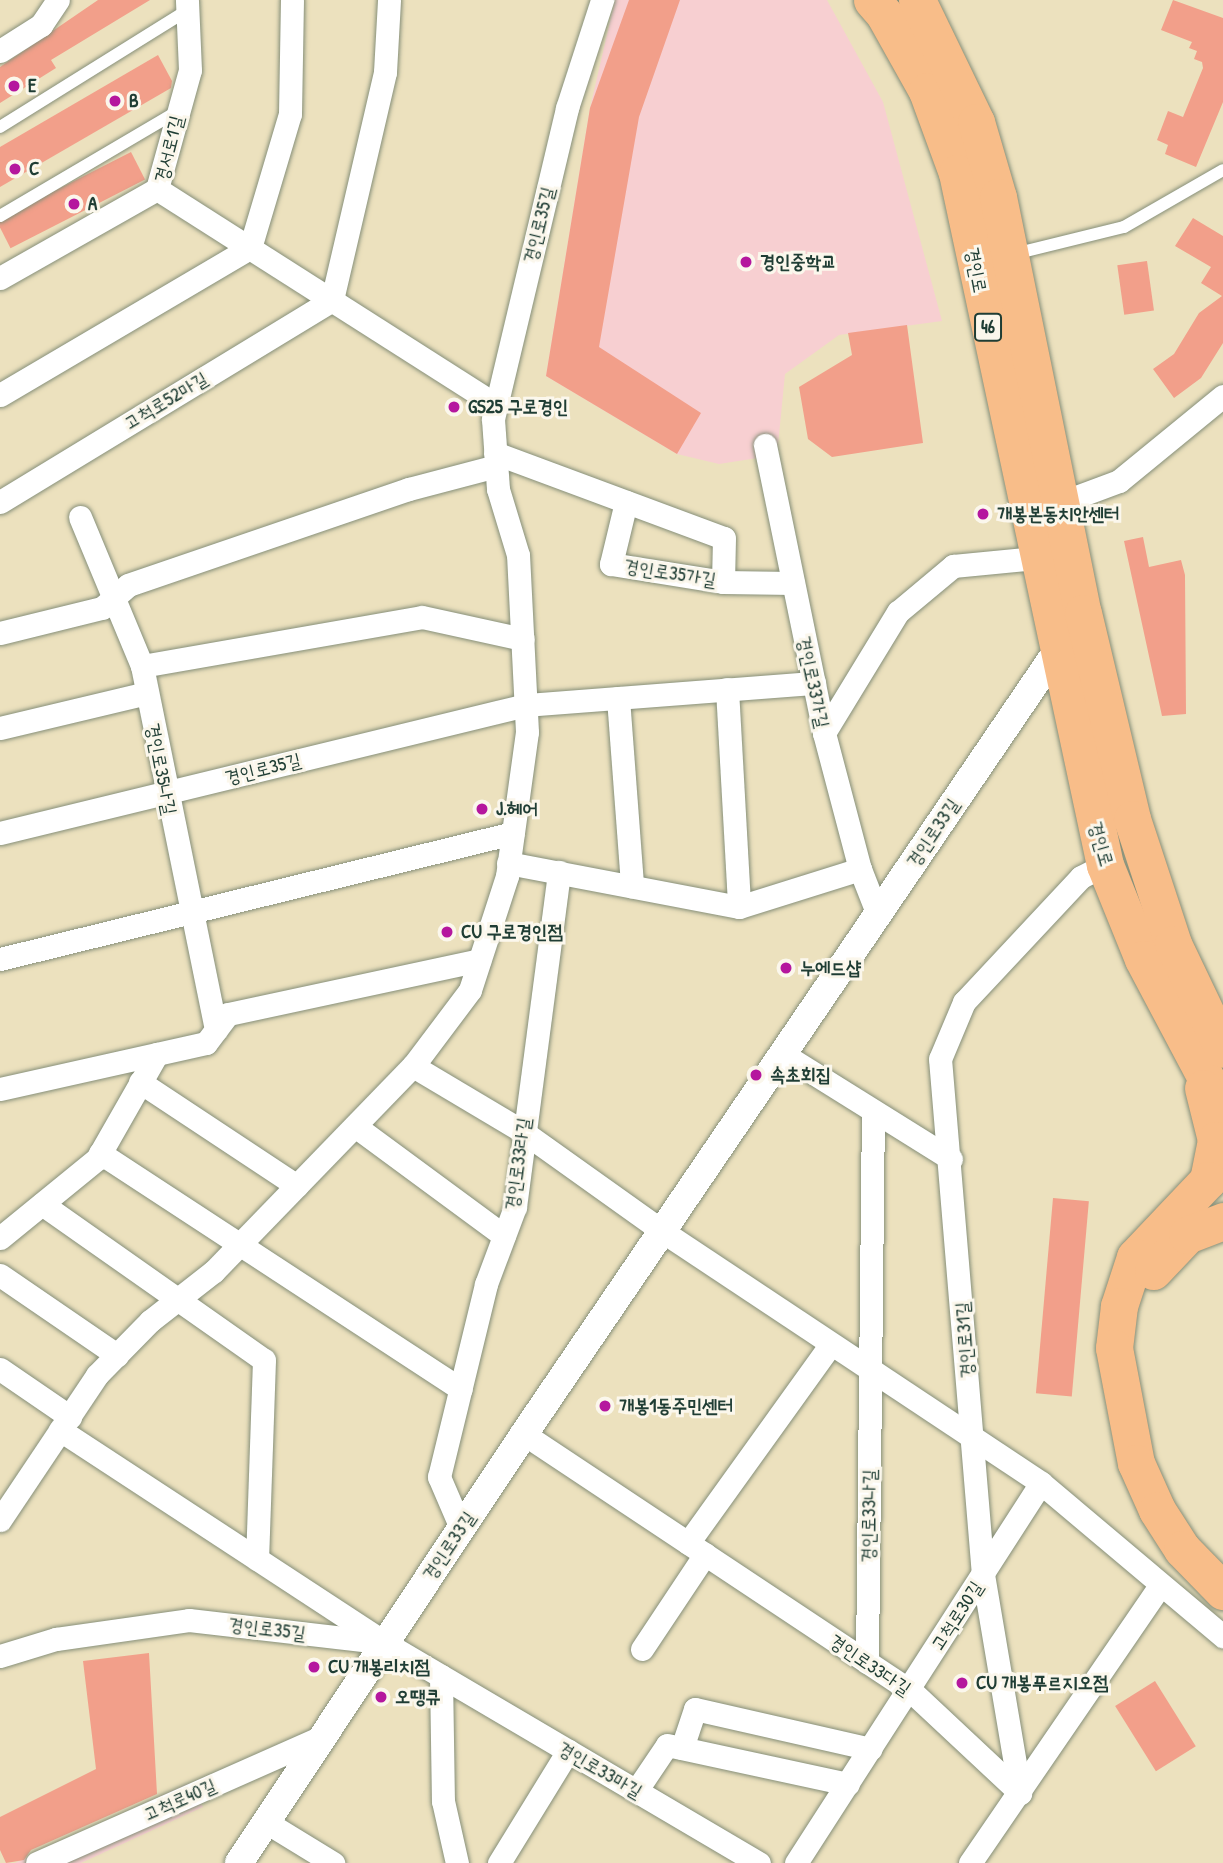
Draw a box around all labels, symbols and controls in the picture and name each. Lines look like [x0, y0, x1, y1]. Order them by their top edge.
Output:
place label: E [28, 75, 36, 97]
marker: E [6, 78, 22, 94]
place label: B [129, 90, 139, 112]
marker: B [107, 93, 123, 109]
street label: 경서로1길 [150, 113, 188, 185]
place label: C [29, 158, 39, 180]
marker: C [7, 161, 23, 177]
street label: 경인로35길 [519, 185, 559, 265]
place label: A [88, 193, 97, 215]
marker: A [66, 196, 82, 212]
street label: 경인로 [960, 245, 992, 295]
place label: 경인중학교 [760, 251, 836, 273]
marker: 경인중학교 [738, 254, 754, 270]
road number: 46 [974, 312, 1002, 342]
street label: 고척로52마길 [120, 367, 212, 435]
place label: GS25 구로경인 [468, 396, 568, 418]
marker: GS25 구로경인 [446, 399, 462, 415]
place label: 개봉본동치안센터 [997, 503, 1119, 525]
marker: 개봉본동치안센터 [975, 506, 991, 522]
street label: 경인로35가길 [622, 554, 718, 592]
street label: 경인로33가길 [792, 634, 834, 730]
street label: 경인로35나길 [141, 721, 181, 817]
street label: 경인로35길 [223, 749, 303, 789]
street label: 경인로33길 [902, 794, 964, 872]
place label: J.헤어 [496, 798, 538, 820]
marker: J.헤어 [474, 801, 490, 817]
street label: 경인로 [1084, 819, 1118, 869]
place label: CU 구로경인점 [461, 921, 563, 943]
marker: CU 구로경인점 [439, 924, 455, 940]
place label: 누에드샵 [800, 957, 861, 979]
marker: 누에드샵 [778, 960, 794, 976]
place label: 속초회집 [770, 1064, 831, 1086]
marker: 속초회집 [748, 1067, 764, 1083]
street label: 경인로33라길 [500, 1116, 536, 1212]
street label: 경인로31길 [951, 1301, 979, 1379]
place label: 개봉1동주민센터 [619, 1395, 733, 1417]
marker: 개봉1동주민센터 [597, 1398, 613, 1414]
street label: 경인로33나길 [857, 1469, 881, 1563]
street label: 경인로33길 [418, 1507, 480, 1585]
street label: 고척로30길 [926, 1577, 988, 1655]
street label: 경인로35길 [227, 1613, 307, 1645]
street label: 경인로33다길 [825, 1629, 915, 1701]
place label: CU 개봉리치점 [328, 1656, 430, 1678]
marker: CU 개봉리치점 [306, 1659, 322, 1675]
place label: CU 개봉푸르지오점 [976, 1672, 1108, 1694]
marker: CU 개봉푸르지오점 [954, 1675, 970, 1691]
place label: 오땡큐 [395, 1686, 441, 1708]
marker: 오땡큐 [373, 1689, 389, 1705]
street label: 경인로33마길 [554, 1737, 646, 1803]
street label: 고척로40길 [140, 1774, 220, 1826]

